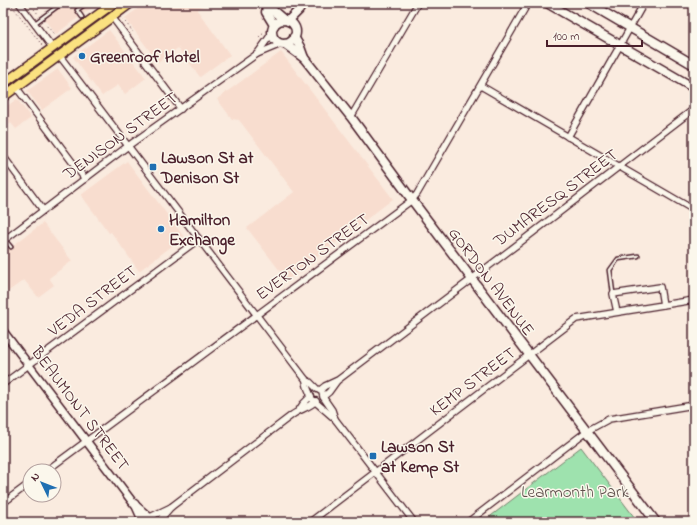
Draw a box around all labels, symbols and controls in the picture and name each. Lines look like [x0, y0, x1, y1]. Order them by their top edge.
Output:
scale bar [547, 22, 642, 48]
text: 100 m [553, 28, 580, 46]
place label: Greenroof Hotel [90, 45, 200, 70]
marker: Greenroof Hotel [77, 51, 87, 61]
street label: DENISON STREET [58, 86, 184, 187]
street label: DUMARESQ STREET [488, 143, 624, 254]
place label: Lawson St at Denison St [160, 146, 254, 191]
marker: Lawson St at Denison St [148, 162, 158, 172]
street label: EVERTON STREET [251, 207, 375, 307]
place label: Hamilton Exchange [169, 208, 236, 255]
street label: GORDON AVENUE [442, 222, 540, 341]
marker: Hamilton Exchange [156, 224, 166, 234]
street label: VEDA STREET [42, 259, 143, 344]
street label: BEAUMONT STREET [24, 341, 135, 477]
street label: KEMP STREET [425, 341, 521, 423]
place label: Lawson St at Kemp St [381, 435, 460, 480]
marker: Lawson St at Kemp St [368, 451, 378, 461]
north arrow [22, 463, 62, 503]
text: N [27, 469, 44, 485]
park label: Learmonth Park [521, 480, 629, 505]

